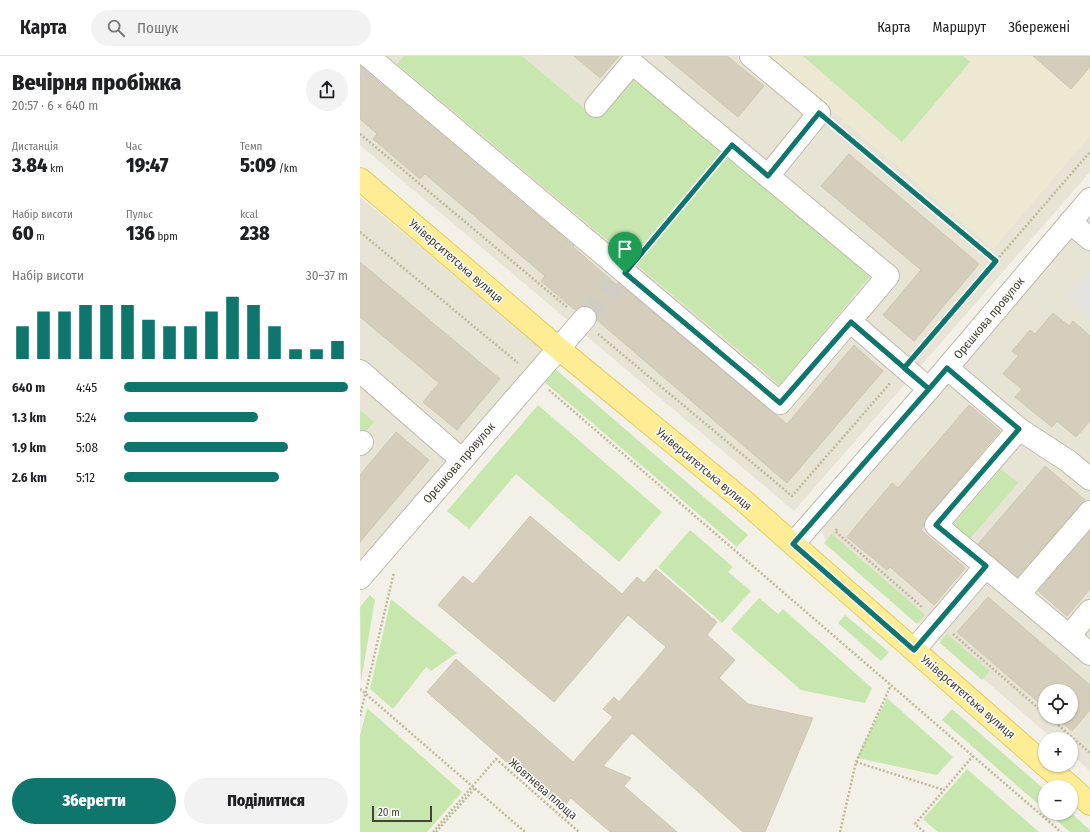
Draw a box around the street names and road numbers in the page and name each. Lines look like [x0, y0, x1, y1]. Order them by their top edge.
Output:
street label: Університетська вулиця [405, 216, 506, 306]
street label: Орєшкова провулок [951, 274, 1028, 362]
street label: Орєшкова провулок [420, 419, 498, 506]
street label: Університетська вулиця [653, 424, 755, 513]
street label: Університетська вулиця [917, 652, 1018, 742]
street label: Жовтнева площа [506, 755, 580, 823]

